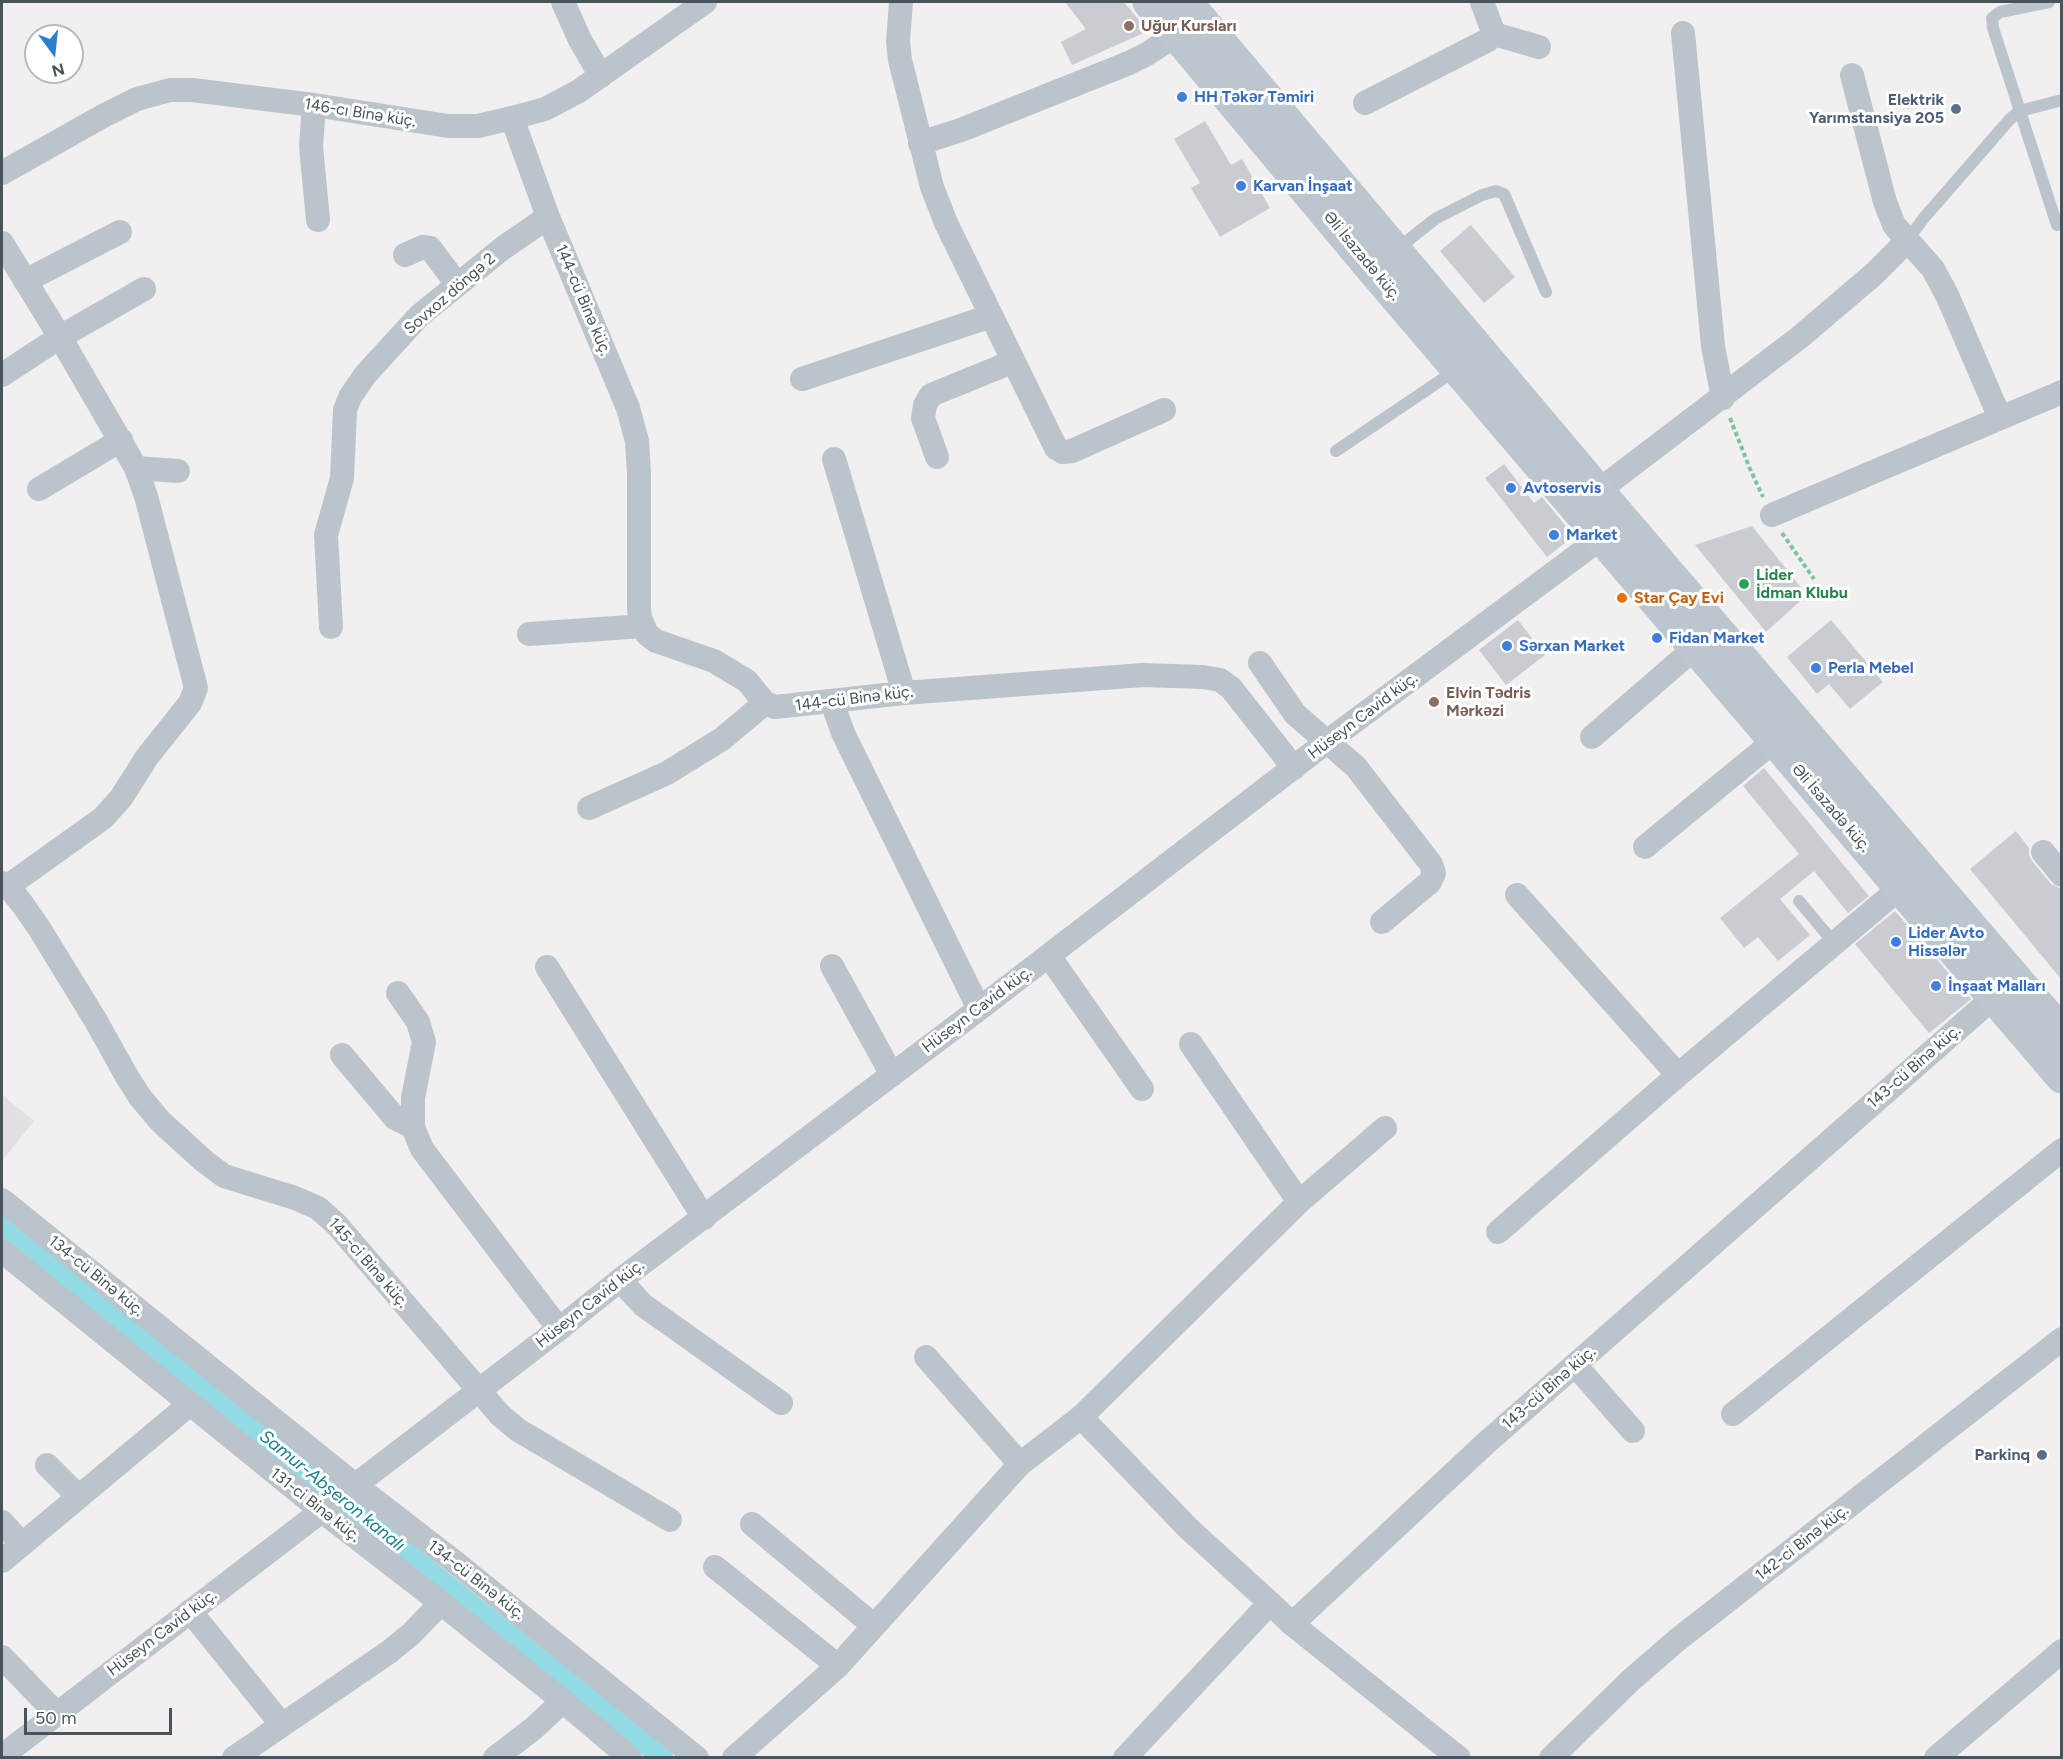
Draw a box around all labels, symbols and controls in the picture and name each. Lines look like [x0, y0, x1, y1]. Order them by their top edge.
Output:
place label: Uğur Kursları [1141, 16, 1237, 36]
marker: Uğur Kursları [1122, 19, 1136, 33]
north arrow [24, 24, 84, 84]
text: N [50, 59, 67, 81]
place label: HH Təkər Təmiri [1194, 87, 1314, 107]
marker: HH Təkər Təmiri [1175, 90, 1189, 104]
place label: Elektrik Yarımstansiya 205 [1809, 90, 1944, 128]
street label: 146-cı Binə küç. [303, 95, 417, 131]
marker: Elektrik Yarımstansiya 205 [1949, 102, 1963, 116]
place label: Karvan İnşaat [1253, 176, 1353, 196]
marker: Karvan İnşaat [1234, 179, 1248, 193]
street label: Əli İsazadə küç. [1319, 208, 1405, 304]
street label: 144-cü Binə küç. [551, 242, 615, 358]
street label: Sovxoz döngə 2 [400, 249, 500, 339]
place label: Avtoservis [1523, 478, 1601, 498]
marker: Avtoservis [1504, 481, 1518, 495]
place label: Market [1566, 525, 1618, 545]
marker: Market [1547, 528, 1561, 542]
place label: Lider İdman Klubu [1756, 565, 1848, 603]
marker: Lider İdman Klubu [1737, 577, 1751, 591]
place label: Star Çay Evi [1634, 588, 1724, 608]
marker: Star Çay Evi [1615, 591, 1629, 605]
place label: Fidan Market [1669, 628, 1765, 648]
marker: Fidan Market [1650, 631, 1664, 645]
place label: Sərxan Market [1519, 636, 1625, 656]
marker: Sərxan Market [1500, 639, 1514, 653]
place label: Perla Mebel [1828, 658, 1914, 678]
marker: Perla Mebel [1809, 661, 1823, 675]
street label: Hüseyn Cavid küç. [1305, 669, 1421, 763]
street label: 144-cü Binə küç. [794, 682, 914, 716]
place label: Elvin Tədris Mərkəzi [1446, 683, 1531, 721]
marker: Elvin Tədris Mərkəzi [1427, 695, 1441, 709]
street label: Əli İsazadə küç. [1788, 760, 1874, 856]
place label: Lider Avto Hissələr [1908, 923, 1984, 961]
marker: Lider Avto Hissələr [1889, 935, 1903, 949]
street label: Hüseyn Cavid küç. [919, 963, 1035, 1057]
place label: İnşaat Malları [1948, 976, 2046, 996]
marker: İnşaat Malları [1929, 979, 1943, 993]
street label: 143-cü Binə küç. [1863, 1021, 1965, 1113]
street label: 145-ci Binə küç. [324, 1214, 412, 1312]
street label: 134-cü Binə küç. [44, 1232, 148, 1320]
street label: Hüseyn Cavid küç. [532, 1256, 648, 1352]
street label: 143-cü Binə küç. [1498, 1342, 1600, 1434]
water label: Samur-Abşeron kanalı [255, 1426, 409, 1556]
place label: Parkinq [1975, 1445, 2030, 1465]
marker: Parkinq [2035, 1448, 2049, 1462]
street label: 131-ci Binə küç. [266, 1464, 364, 1546]
street label: 142-ci Binə küç. [1752, 1501, 1852, 1585]
street label: 134-cü Binə küç. [424, 1536, 528, 1624]
street label: Hüseyn Cavid küç. [104, 1586, 220, 1680]
scale bar [27, 1696, 176, 1734]
text: 50 m [35, 1707, 77, 1729]

